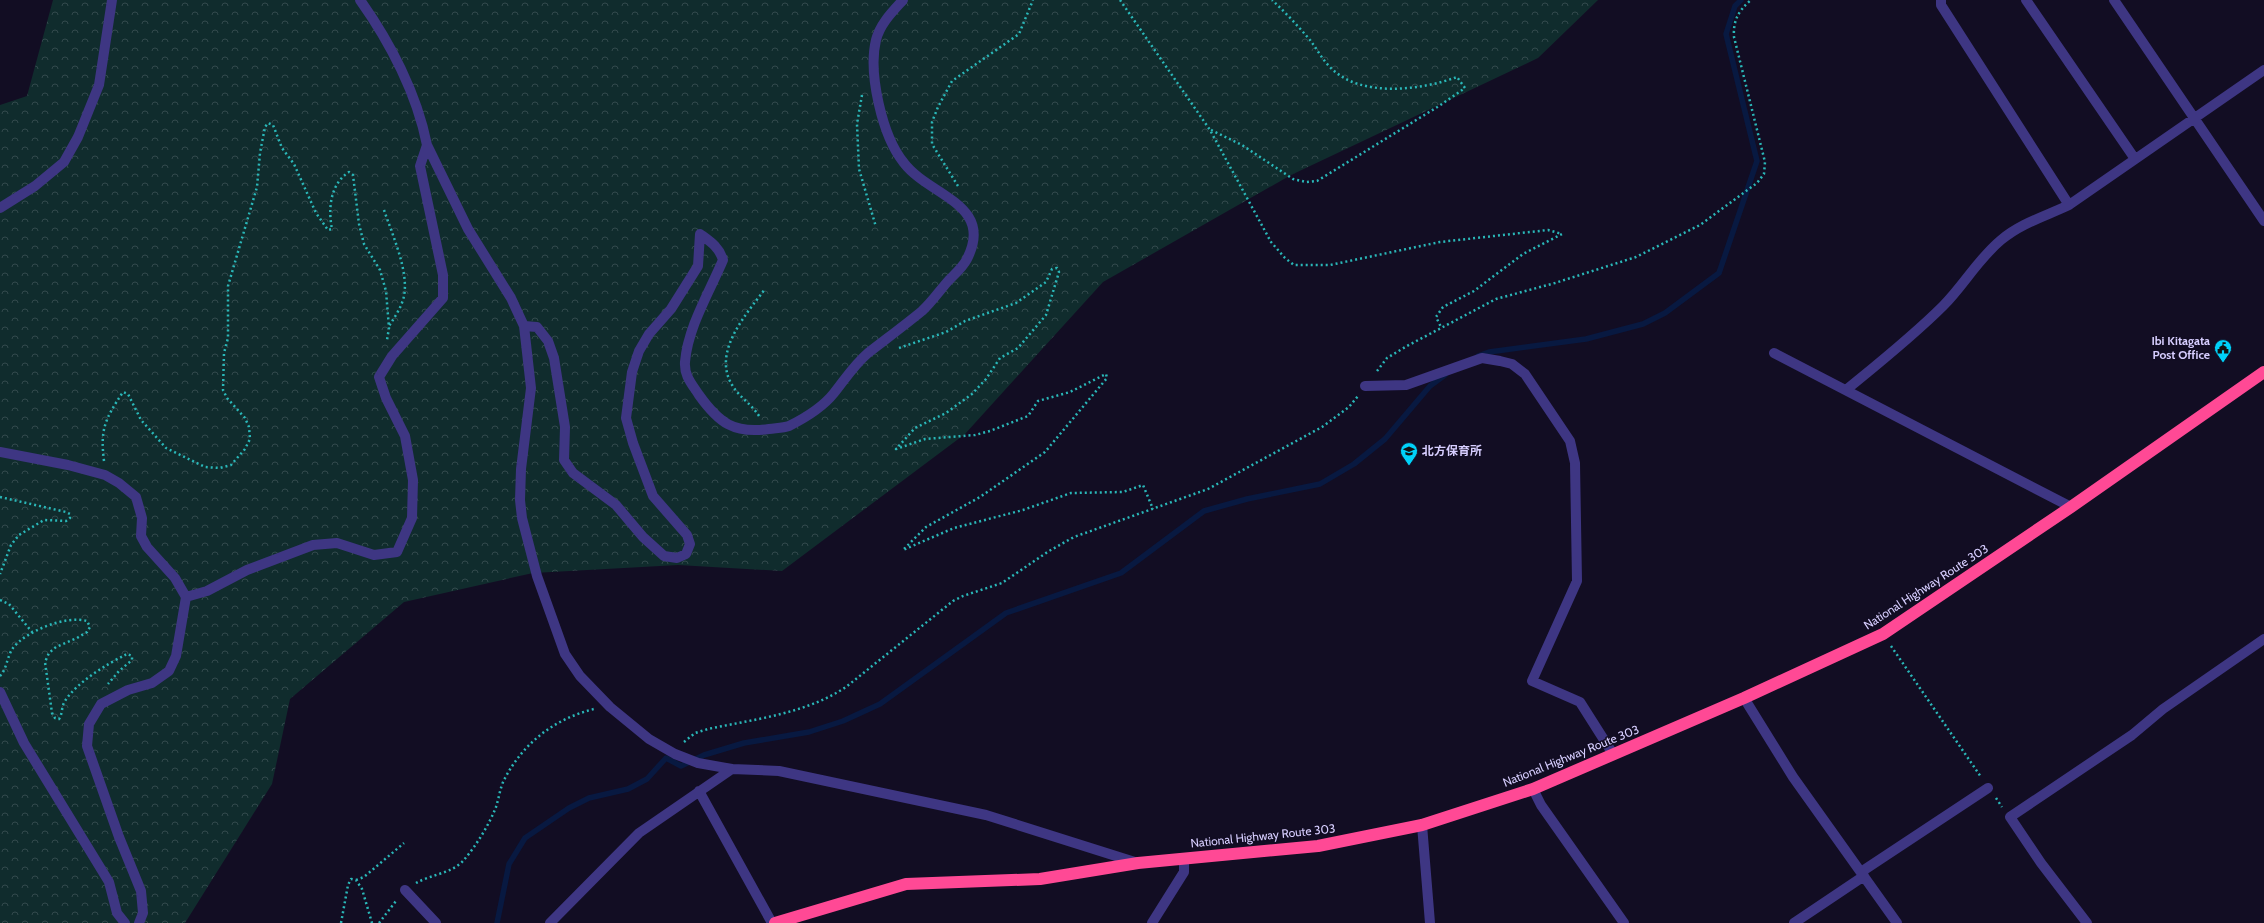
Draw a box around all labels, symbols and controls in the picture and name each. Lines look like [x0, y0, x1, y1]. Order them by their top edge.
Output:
place label: Ibi Kitagata Post Office [2151, 333, 2210, 362]
public building icon: Ibi Kitagata Post Office [2213, 338, 2233, 363]
school or university icon: 北方保育所 [1399, 441, 1419, 466]
place label: 北方保育所 [1422, 443, 1482, 458]
street label: National Highway Route 303 [1861, 541, 1991, 632]
street label: National Highway Route 303 [1501, 721, 1641, 790]
street label: National Highway Route 303 [1190, 820, 1336, 851]

